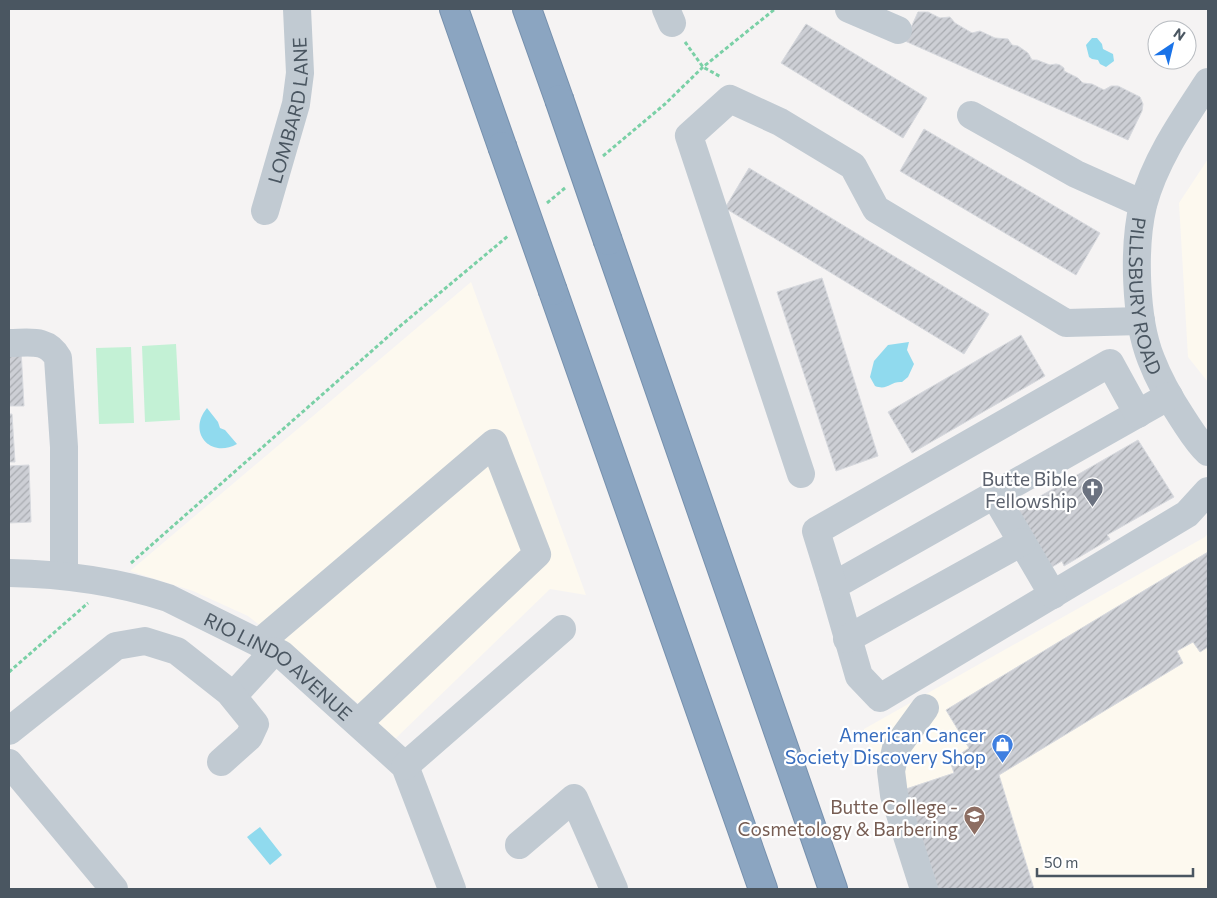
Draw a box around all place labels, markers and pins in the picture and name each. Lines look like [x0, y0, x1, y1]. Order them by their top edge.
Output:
place label: Butte Bible Fellowship [982, 467, 1077, 512]
church icon: Butte Bible Fellowship [1081, 477, 1105, 508]
place label: American Cancer Society Discovery Shop [785, 723, 986, 768]
shop icon: American Cancer Society Discovery Shop [990, 733, 1014, 764]
place label: Butte College - Cosmetology & Barbering [737, 795, 958, 840]
school or university icon: Butte College - Cosmetology & Barbering [962, 805, 986, 836]

